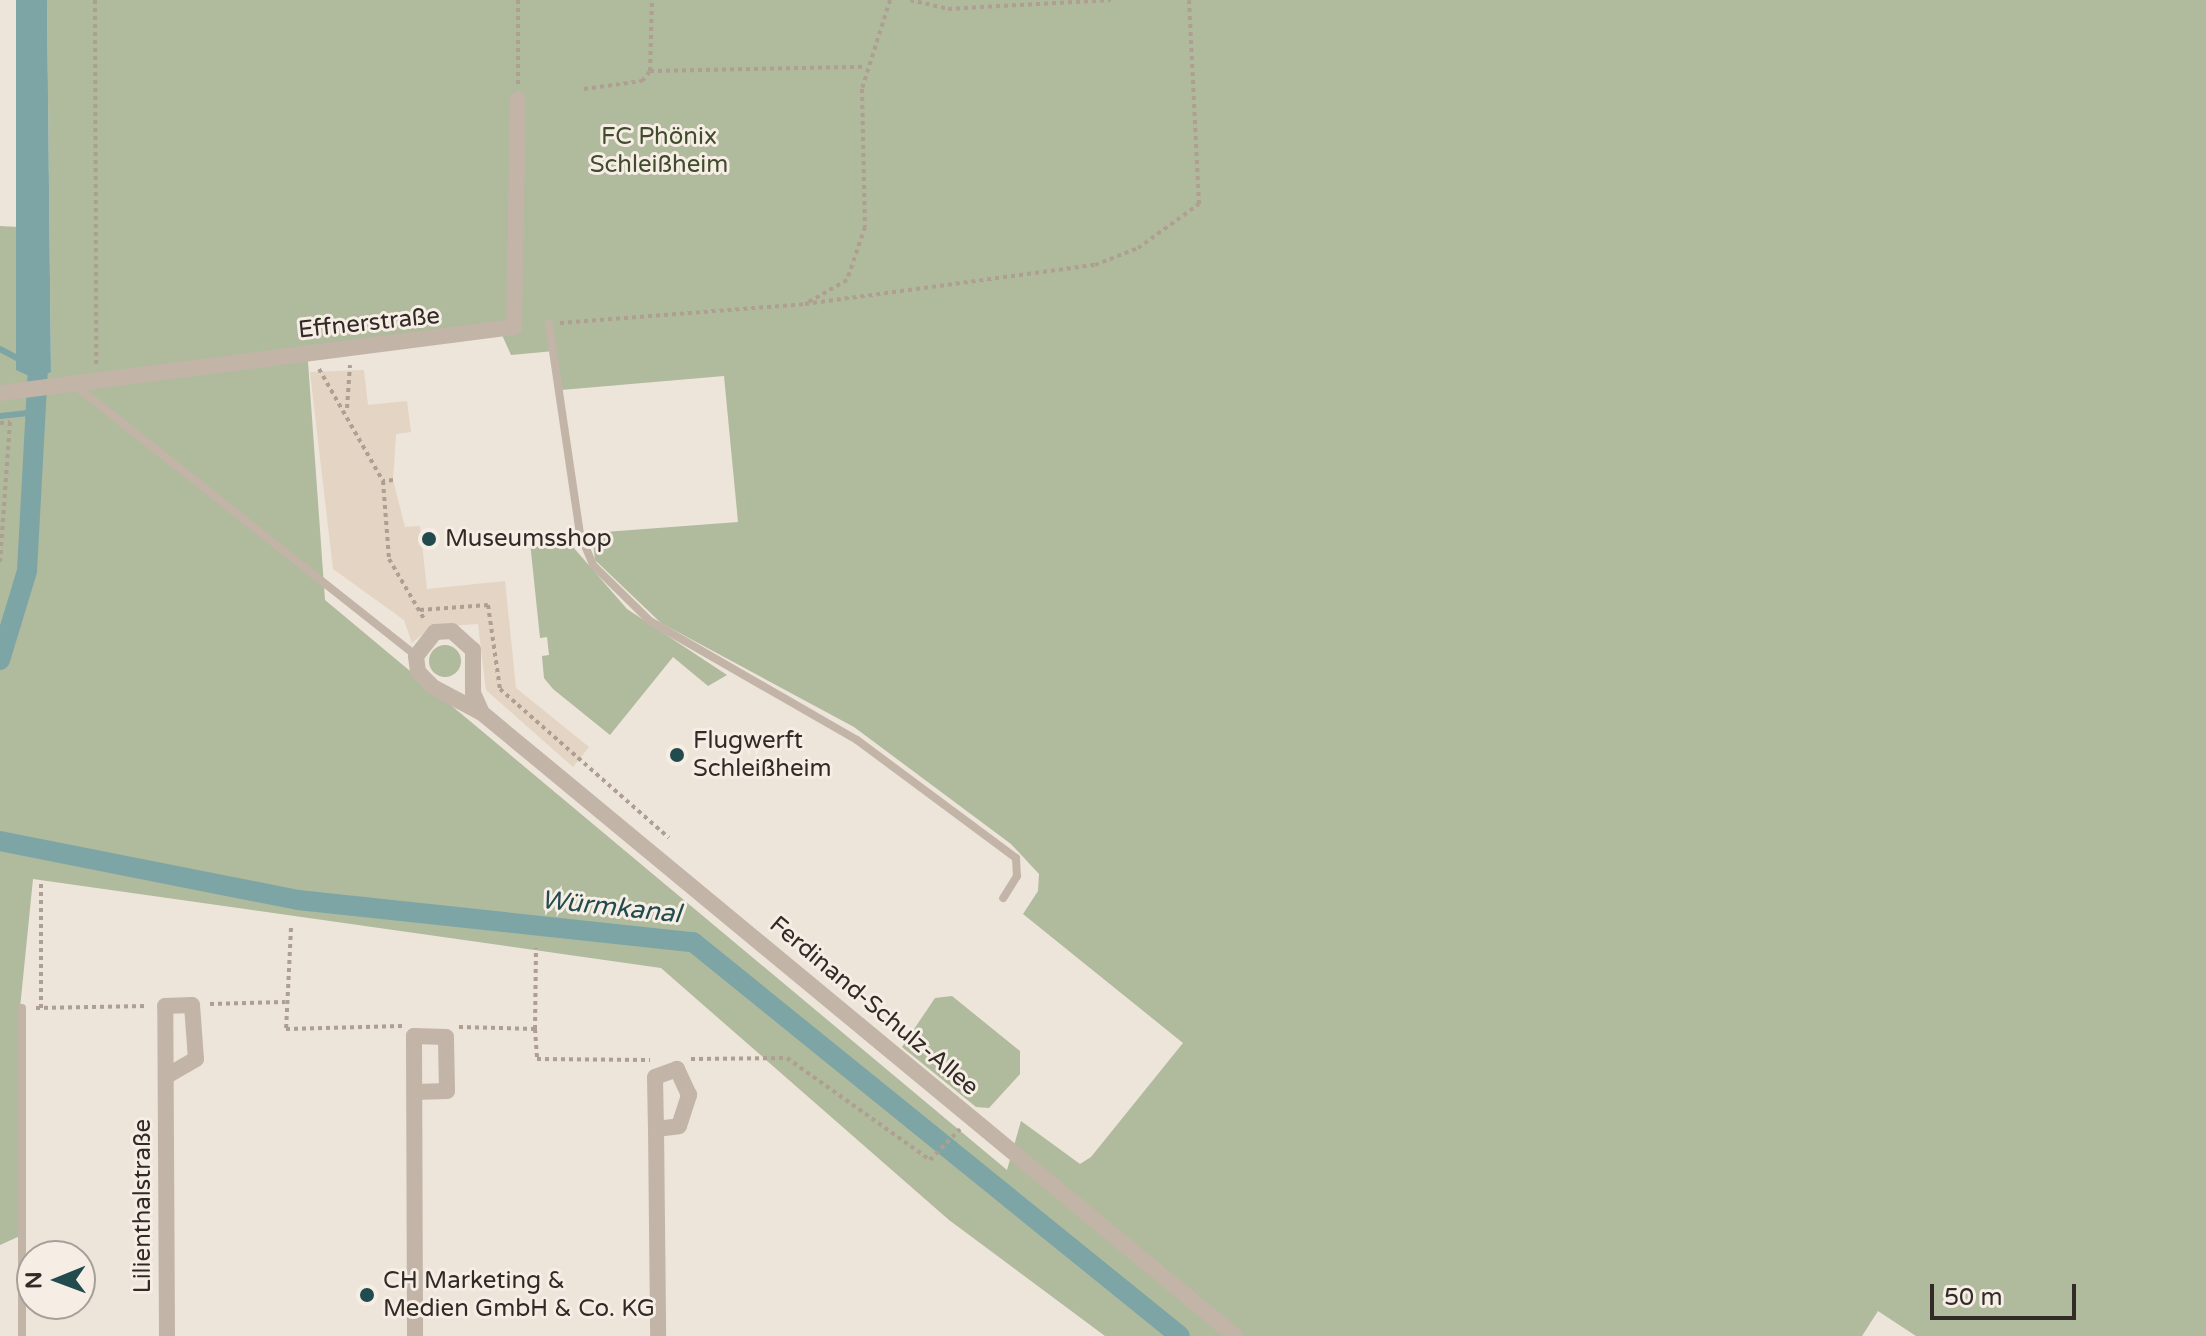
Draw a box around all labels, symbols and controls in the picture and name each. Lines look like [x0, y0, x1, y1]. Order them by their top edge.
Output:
park label: FC Phönix Schleißheim [590, 123, 728, 179]
street label: Effnerstraße [297, 301, 441, 345]
place label: Museumsshop [445, 525, 612, 553]
marker: Museumsshop [420, 530, 438, 548]
place label: Flugwerft Schleißheim [693, 727, 832, 783]
marker: Flugwerft Schleißheim [668, 746, 686, 764]
water label: Würmkanal [540, 884, 682, 930]
street label: Ferdinand-Schulz-Allee [764, 910, 984, 1102]
street label: Lilienthalstraße [129, 1119, 157, 1293]
north arrow [16, 1240, 96, 1320]
place label: CH Marketing & Medien GmbH & Co. KG [383, 1267, 655, 1323]
scale bar [1934, 1268, 2080, 1318]
text: N [21, 1271, 47, 1289]
text: 50 m [1944, 1283, 2002, 1312]
marker: CH Marketing & Medien GmbH & Co. KG [358, 1286, 376, 1304]

